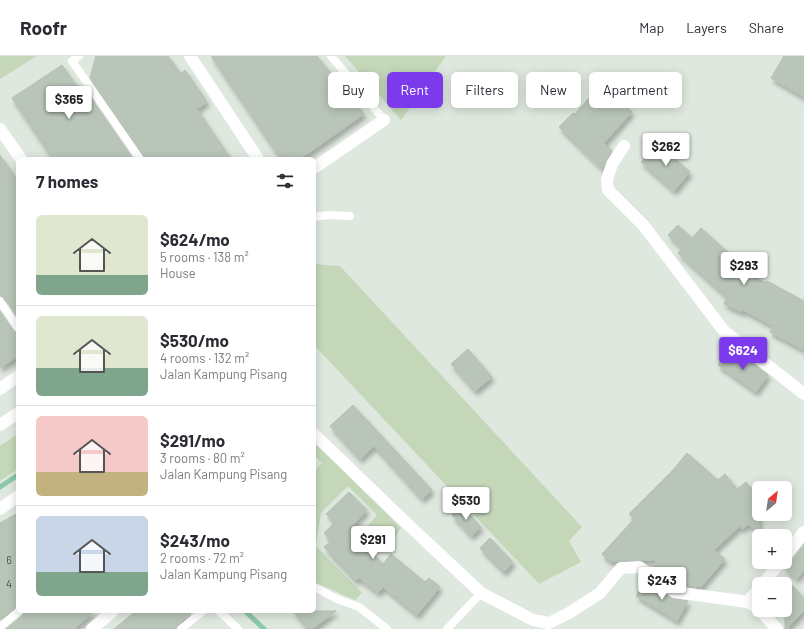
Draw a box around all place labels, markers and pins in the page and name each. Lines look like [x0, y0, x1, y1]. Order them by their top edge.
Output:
pin: $365 [45, 86, 93, 120]
pin: $262 [642, 133, 690, 167]
pin: $293 [720, 252, 768, 286]
pin: $624 [719, 337, 767, 371]
pin: $530 [442, 487, 490, 521]
pin: $291 [349, 526, 397, 560]
pin: $243 [638, 567, 686, 601]

